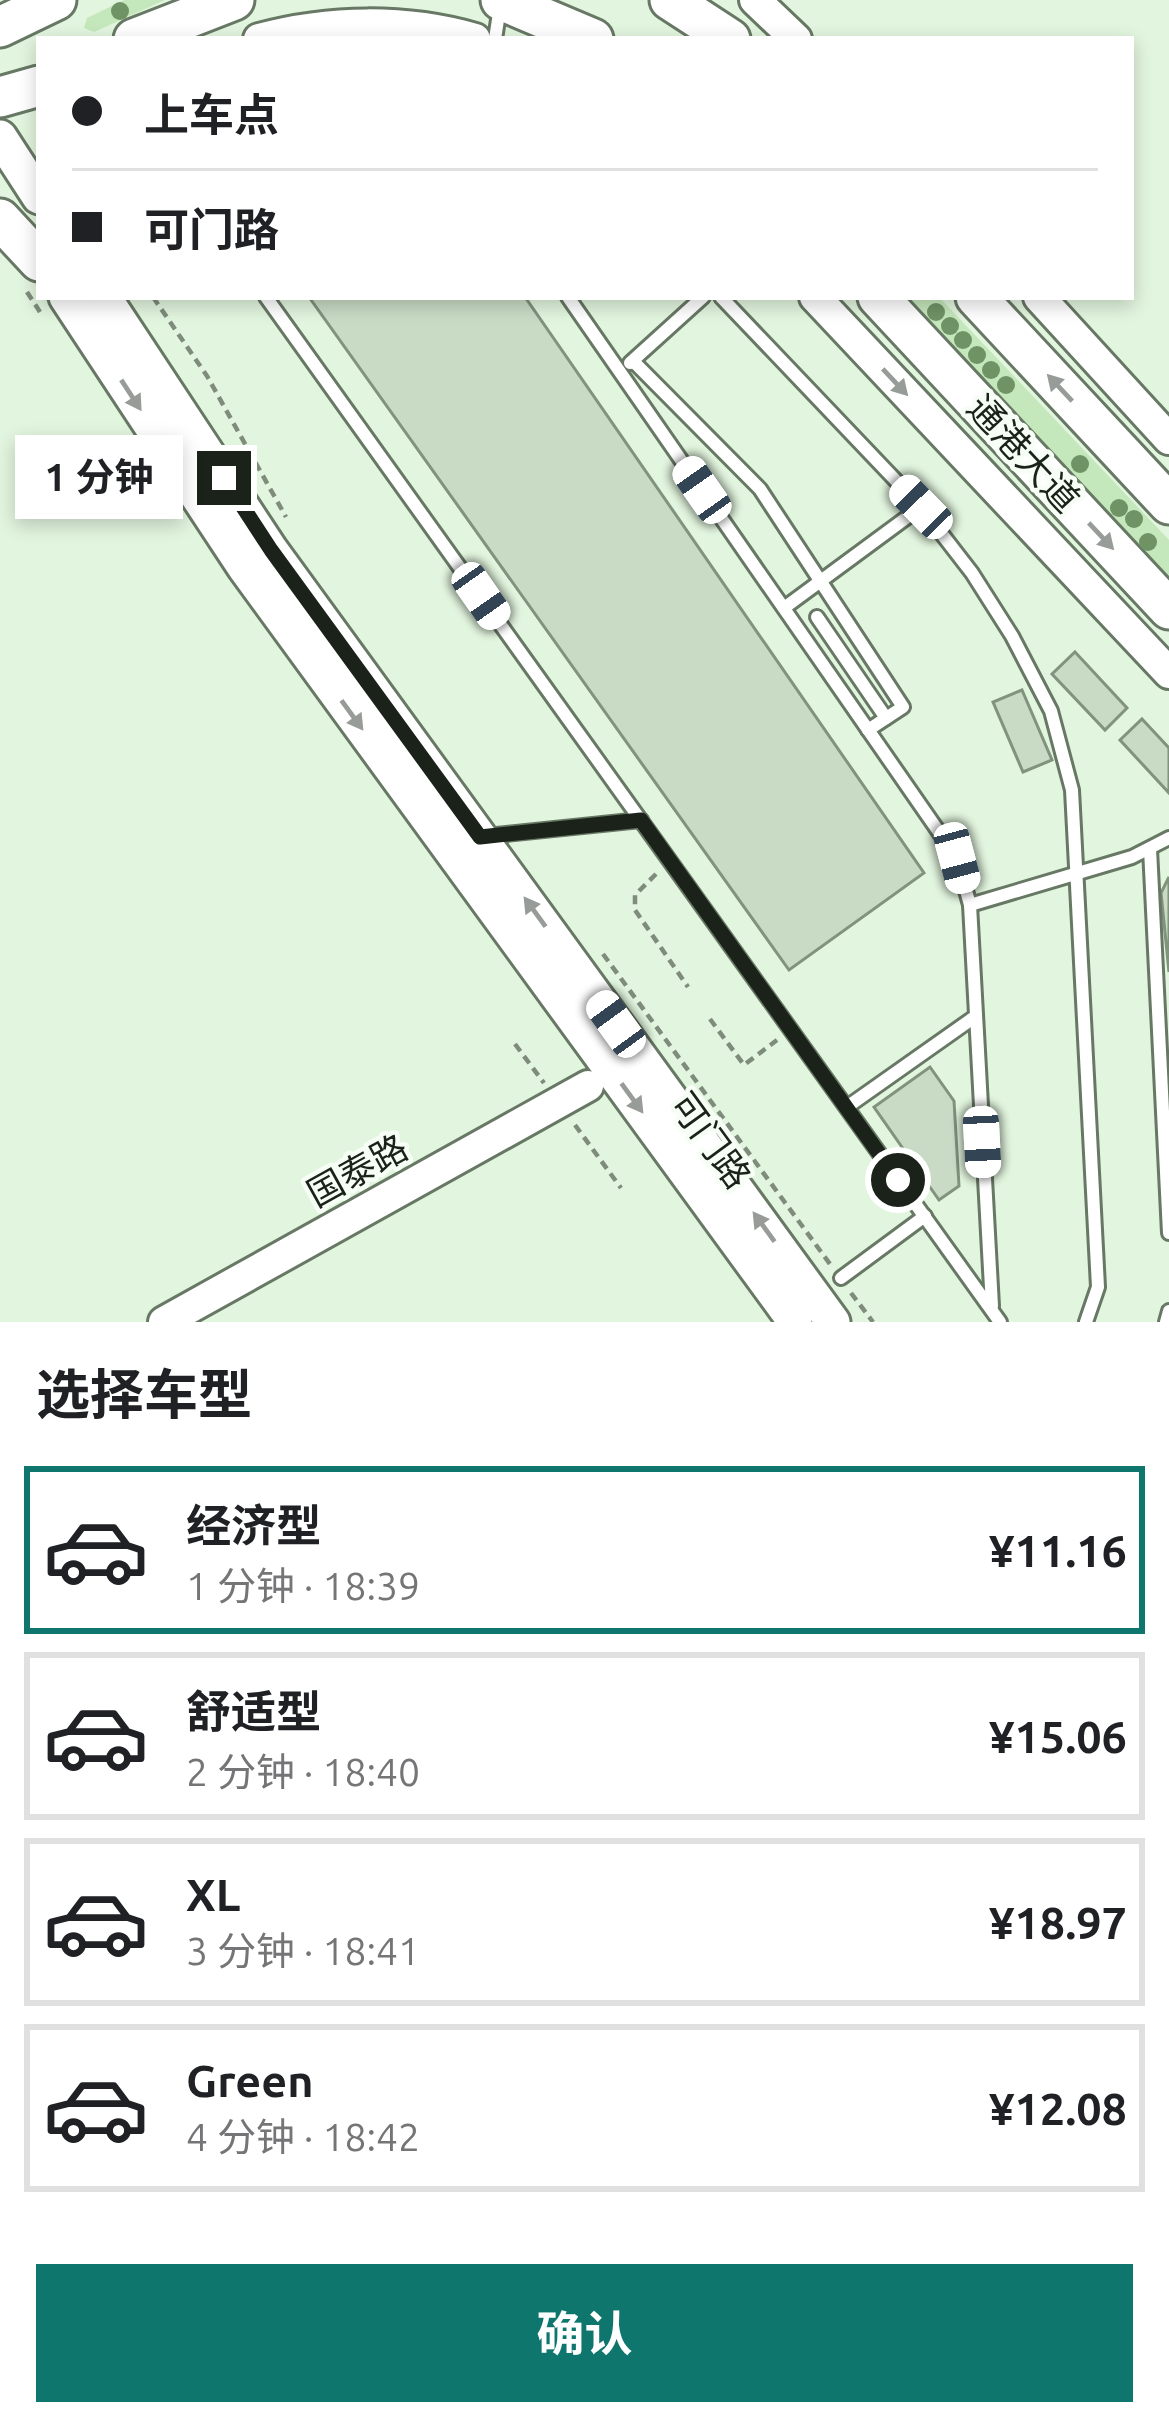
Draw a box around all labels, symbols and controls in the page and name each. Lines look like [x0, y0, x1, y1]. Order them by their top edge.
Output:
text: 上车点 [144, 89, 279, 140]
text: 可门路 [144, 204, 279, 255]
one-way arrow [880, 367, 908, 396]
one-way arrow [1047, 373, 1075, 402]
one-way arrow [119, 378, 141, 411]
street label: 通港大道 [960, 386, 1088, 520]
callout: 1 分钟 [14, 436, 182, 520]
car [667, 450, 737, 530]
route end [197, 451, 251, 505]
text: 1 分钟 [44, 455, 154, 498]
car [883, 469, 959, 545]
one-way arrow [1087, 522, 1114, 551]
car [446, 556, 516, 636]
one-way arrow [340, 700, 364, 731]
car [930, 819, 984, 897]
one-way arrow [523, 896, 547, 928]
car [580, 984, 652, 1064]
one-way arrow [619, 1082, 643, 1114]
street label: 可门路 [663, 1084, 759, 1196]
car [962, 1105, 1002, 1179]
street label: 国泰路 [300, 1126, 414, 1214]
route start [871, 1153, 925, 1207]
one-way arrow [753, 1211, 776, 1243]
text: 选择车型 [36, 1364, 252, 1424]
icon: car [42, 1496, 150, 1604]
text: 经济型 [186, 1500, 321, 1551]
text: ¥11.16 [989, 1525, 1127, 1576]
text: 1 分钟 · 18:39 [186, 1564, 420, 1607]
icon: car [42, 1682, 150, 1790]
text: 舒适型 [186, 1686, 321, 1737]
text: ¥15.06 [989, 1711, 1127, 1762]
text: 2 分钟 · 18:40 [186, 1750, 420, 1793]
icon: car [42, 1868, 150, 1976]
text: XL [186, 1869, 240, 1920]
text: ¥18.97 [989, 1897, 1127, 1948]
text: 3 分钟 · 18:41 [186, 1929, 420, 1972]
icon: car [42, 2054, 150, 2162]
text: Green [186, 2055, 313, 2106]
text: ¥12.08 [989, 2083, 1127, 2134]
text: 4 分钟 · 18:42 [186, 2115, 420, 2158]
button: 确认 [36, 2264, 1133, 2402]

